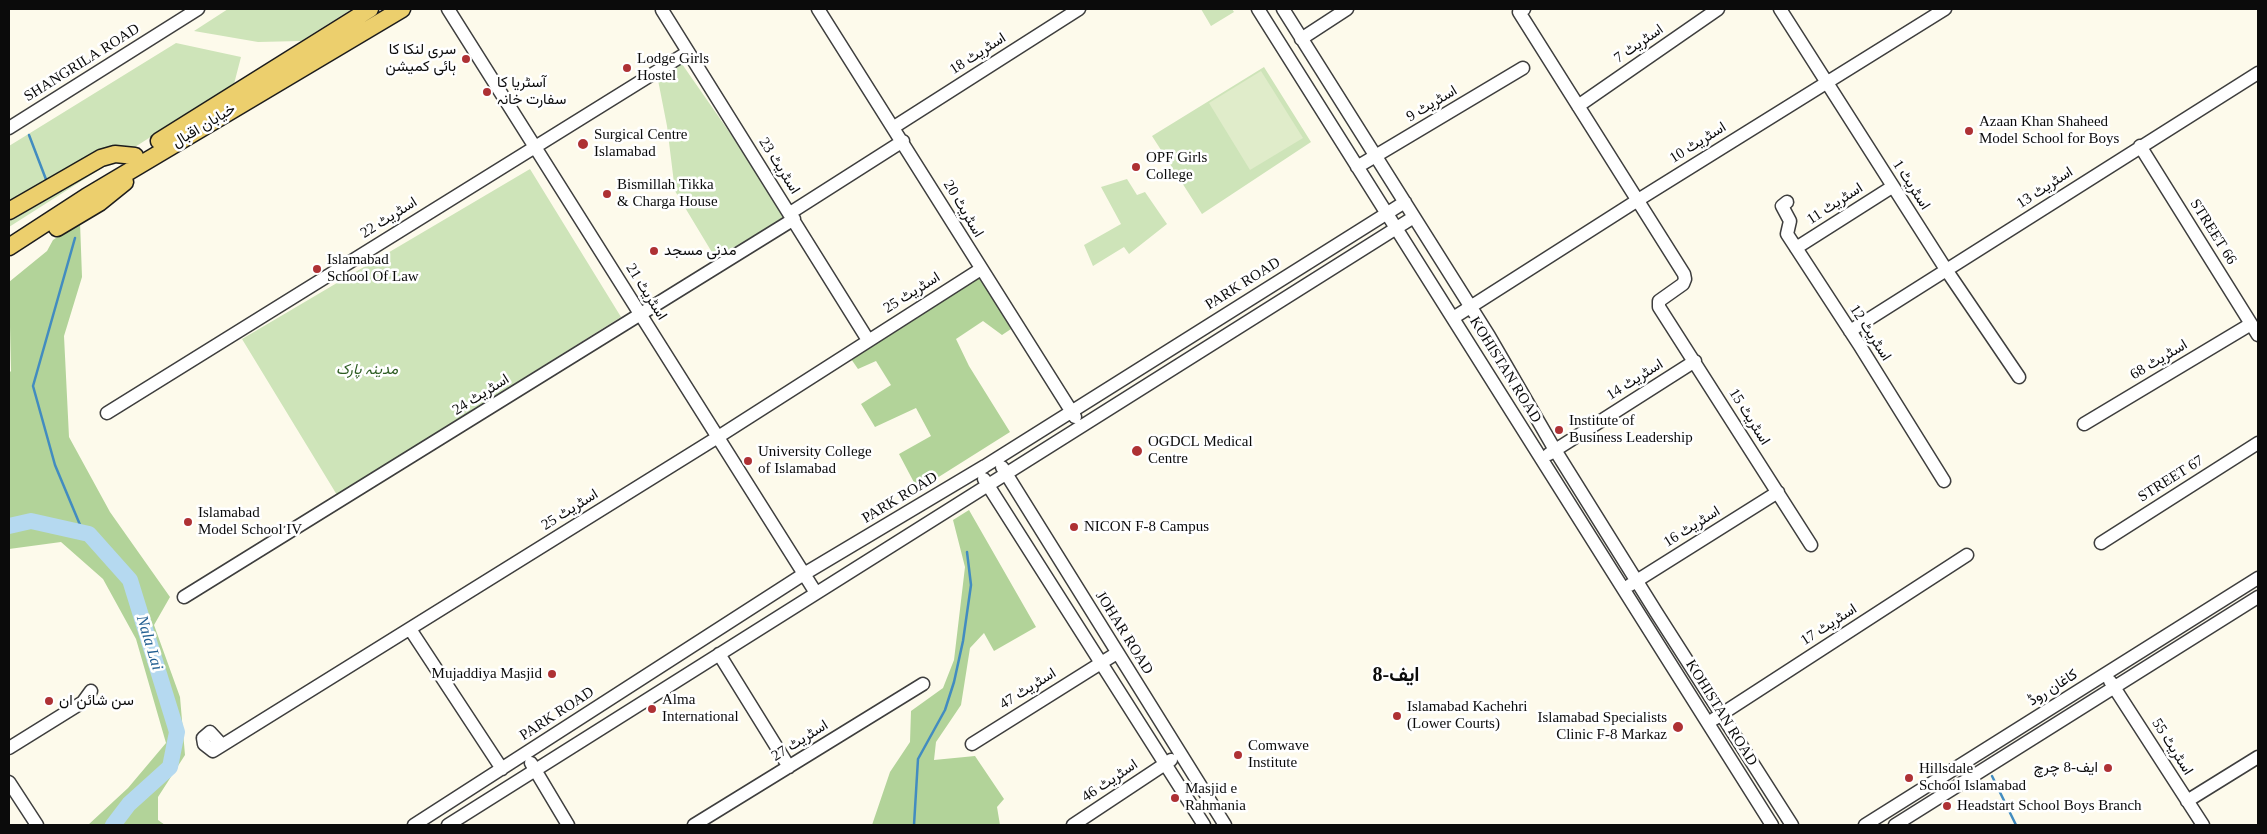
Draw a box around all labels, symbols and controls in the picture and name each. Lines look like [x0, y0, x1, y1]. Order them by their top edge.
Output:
street label: SHANGRILA ROAD [21, 20, 143, 106]
street label: اسٹریٹ 7 [1611, 21, 1667, 67]
street label: اسٹریٹ 18 [946, 29, 1010, 79]
place label: سری لنکا کا ہائی کمیشن [386, 41, 456, 76]
place label: Lodge Girls Hostel [637, 50, 709, 85]
marker: سری لنکا کا ہائی کمیشن [460, 53, 472, 65]
marker: Lodge Girls Hostel [621, 62, 633, 74]
place label: آسٹریا کا سفارت خانہ [497, 74, 566, 109]
street label: اسٹریٹ 9 [1403, 82, 1461, 126]
marker: آسٹریا کا سفارت خانہ [481, 86, 493, 98]
street label: خیابان اقبال [169, 100, 239, 152]
place label: Azaan Khan Shaheed Model School for Boys [1979, 113, 2119, 148]
street label: اسٹریٹ 10 [1666, 119, 1730, 167]
marker: Azaan Khan Shaheed Model School for Boys [1963, 125, 1975, 137]
place label: Surgical Centre Islamabad [594, 126, 687, 161]
street label: اسٹریٹ 23 [755, 134, 803, 198]
marker: Surgical Centre Islamabad [576, 137, 590, 151]
place label: OPF Girls College [1146, 149, 1207, 184]
street label: اسٹریٹ 1 [1888, 157, 1934, 213]
marker: OPF Girls College [1130, 161, 1142, 173]
street label: اسٹریٹ 13 [2013, 163, 2077, 213]
place label: Bismillah Tikka & Charga House [617, 176, 718, 211]
street label: اسٹریٹ 20 [939, 177, 987, 241]
street label: اسٹریٹ 11 [1804, 179, 1866, 229]
marker: Bismillah Tikka & Charga House [601, 188, 613, 200]
street label: اسٹریٹ 22 [357, 194, 421, 242]
street label: STREET 66 [2186, 196, 2240, 268]
place label: مدنی مسجد [664, 242, 737, 260]
marker: مدنی مسجد [648, 245, 660, 257]
place label: Islamabad School Of Law [327, 251, 419, 286]
street label: PARK ROAD [1202, 254, 1284, 314]
street label: اسٹریٹ 21 [622, 260, 670, 324]
marker: Islamabad School Of Law [311, 263, 323, 275]
street label: اسٹریٹ 25 [880, 269, 944, 317]
street label: اسٹریٹ 12 [1845, 301, 1895, 365]
street label: KOHISTAN ROAD [1465, 314, 1545, 426]
street label: اسٹریٹ 68 [2127, 336, 2191, 384]
street label: اسٹریٹ 14 [1603, 356, 1667, 404]
park label: مدینہ پارک [336, 361, 398, 379]
street label: اسٹریٹ 24 [449, 371, 513, 419]
street label: اسٹریٹ 15 [1725, 385, 1773, 449]
place label: Institute of Business Leadership [1569, 412, 1693, 447]
marker: Institute of Business Leadership [1553, 424, 1565, 436]
place label: OGDCL Medical Centre [1148, 433, 1253, 468]
place label: University College of Islamabad [758, 443, 872, 478]
marker: OGDCL Medical Centre [1130, 444, 1144, 458]
street label: STREET 67 [2135, 452, 2207, 506]
marker: University College of Islamabad [742, 455, 754, 467]
street label: PARK ROAD [859, 468, 941, 528]
street label: اسٹریٹ 25 [538, 486, 602, 534]
street label: اسٹریٹ 16 [1660, 503, 1724, 551]
place label: Islamabad Model School IV [198, 504, 302, 539]
marker: Islamabad Model School IV [182, 516, 194, 528]
place label: NICON F-8 Campus [1084, 518, 1209, 536]
marker: NICON F-8 Campus [1068, 521, 1080, 533]
street label: JOHAR ROAD [1091, 588, 1157, 678]
street label: اسٹریٹ 17 [1797, 600, 1861, 650]
water label: Nala Lai [132, 613, 166, 673]
street label: KOHISTAN ROAD [1681, 657, 1761, 769]
district label: ایف-8 [1372, 664, 1420, 688]
place label: Mujaddiya Masjid [432, 665, 542, 683]
street label: اسٹریٹ 47 [996, 665, 1060, 713]
street label: کاغان روڈ [2025, 666, 2081, 710]
marker: Mujaddiya Masjid [546, 668, 558, 680]
street label: PARK ROAD [517, 683, 597, 745]
place label: Alma International [662, 691, 739, 726]
place label: سن شائن ان [59, 692, 134, 710]
marker: سن شائن ان [43, 695, 55, 707]
place label: Islamabad Kachehri (Lower Courts) [1407, 698, 1527, 733]
marker: Alma International [646, 703, 658, 715]
place label: Islamabad Specialists Clinic F-8 Markaz [1537, 709, 1667, 744]
marker: Islamabad Kachehri (Lower Courts) [1391, 710, 1403, 722]
street label: اسٹریٹ 55 [2148, 715, 2196, 779]
street label: اسٹریٹ 27 [768, 717, 832, 765]
marker: Islamabad Specialists Clinic F-8 Markaz [1671, 720, 1685, 734]
place label: Comwave Institute [1248, 737, 1309, 772]
marker: Comwave Institute [1232, 749, 1244, 761]
street label: اسٹریٹ 46 [1079, 756, 1141, 806]
place label: ایف-8 چرچ [2034, 759, 2098, 777]
place label: Hillsdale School Islamabad [1919, 760, 2026, 795]
marker: ایف-8 چرچ [2102, 762, 2114, 774]
marker: Hillsdale School Islamabad [1903, 772, 1915, 784]
place label: Masjid e Rahmania [1185, 780, 1246, 815]
marker: Masjid e Rahmania [1169, 792, 1181, 804]
place label: Headstart School Boys Branch [1957, 797, 2142, 815]
marker: Headstart School Boys Branch [1941, 800, 1953, 812]

